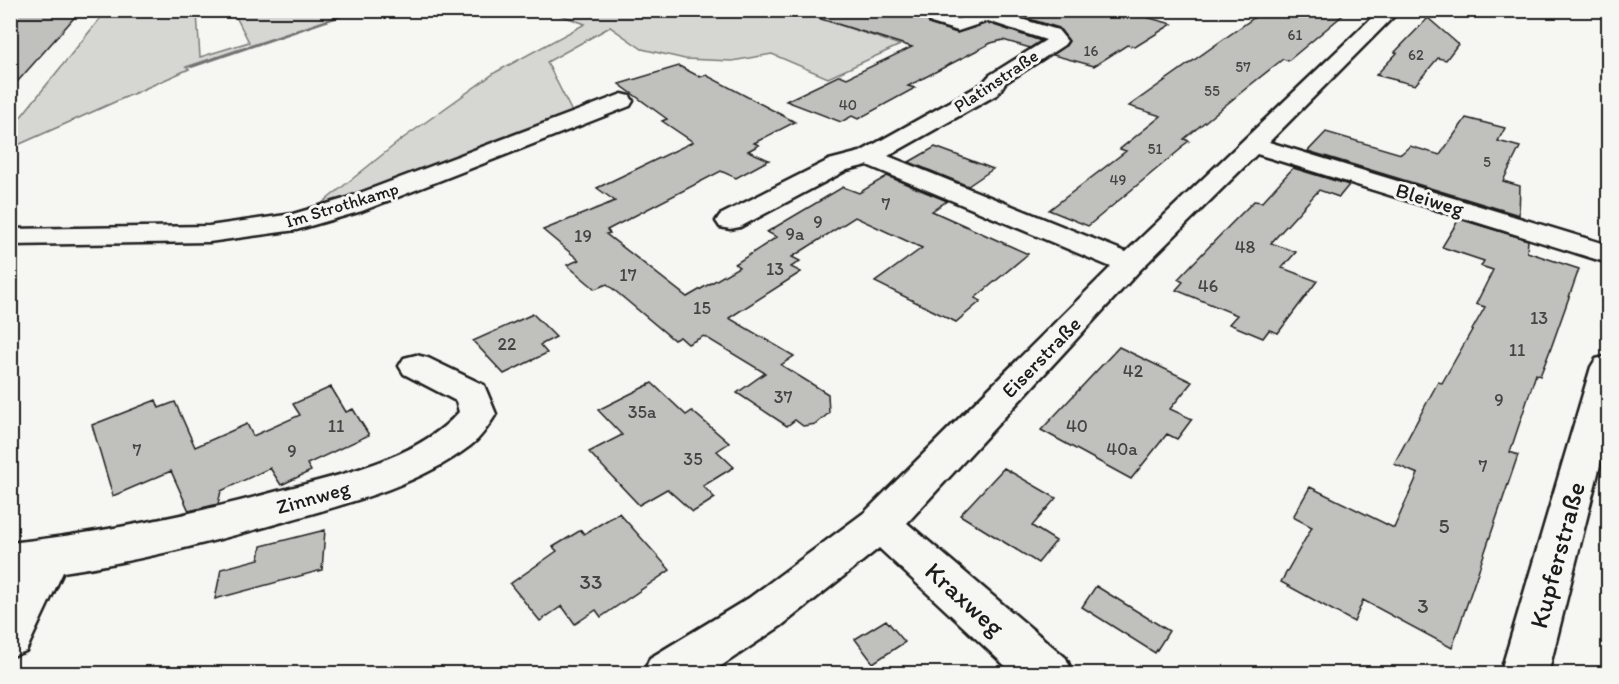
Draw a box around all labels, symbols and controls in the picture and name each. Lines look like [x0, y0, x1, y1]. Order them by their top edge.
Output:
house number: 61 [1288, 26, 1302, 44]
house number: 16 [1084, 42, 1099, 60]
street label: Platinstraße [950, 45, 1042, 117]
house number: 62 [1408, 46, 1424, 64]
house number: 57 [1235, 58, 1251, 76]
house number: 55 [1204, 82, 1220, 100]
house number: 40 [839, 96, 857, 114]
house number: 51 [1148, 140, 1162, 158]
house number: 5 [1483, 153, 1491, 171]
house number: 49 [1110, 171, 1127, 189]
street label: Im Strothkamp [283, 177, 401, 233]
street label: Bleiweg [1393, 177, 1467, 221]
house number: 7 [882, 193, 891, 215]
house number: 9 [813, 211, 823, 233]
house number: 9a [786, 223, 805, 245]
house number: 19 [574, 225, 592, 247]
house number: 48 [1235, 236, 1255, 258]
house number: 13 [766, 258, 784, 280]
house number: 17 [619, 264, 637, 286]
house number: 46 [1198, 275, 1218, 297]
house number: 15 [693, 297, 711, 319]
house number: 13 [1530, 307, 1548, 329]
street label: Eiserstraße [996, 311, 1086, 403]
house number: 22 [498, 333, 517, 355]
house number: 11 [1509, 339, 1525, 361]
house number: 42 [1123, 360, 1144, 382]
house number: 37 [774, 386, 792, 408]
house number: 9 [1494, 389, 1504, 411]
house number: 35a [628, 401, 657, 423]
house number: 11 [328, 415, 344, 437]
house number: 40 [1066, 415, 1088, 437]
house number: 40a [1106, 438, 1138, 460]
house number: 7 [133, 439, 142, 461]
house number: 9 [287, 440, 297, 462]
house number: 35 [683, 448, 703, 470]
house number: 7 [1479, 455, 1488, 477]
street label: Zinnweg [273, 475, 353, 519]
street label: Kupferstraße [1522, 478, 1592, 632]
house number: 5 [1438, 513, 1450, 538]
street label: Kraxweg [919, 555, 1012, 643]
house number: 33 [580, 569, 602, 594]
house number: 3 [1417, 593, 1429, 618]

